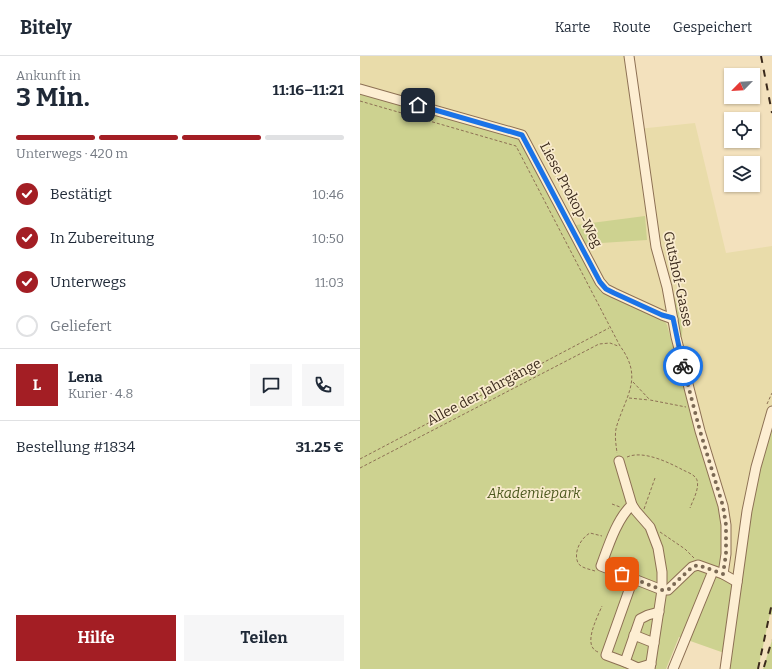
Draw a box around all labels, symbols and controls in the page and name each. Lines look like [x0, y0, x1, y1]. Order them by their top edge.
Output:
text: Bitely [20, 16, 72, 39]
text: Karte [555, 19, 590, 36]
text: Route [612, 19, 651, 36]
text: Gespeichert [673, 19, 752, 36]
text: Ankunft in [16, 68, 81, 83]
north arrow [724, 68, 760, 104]
map controls [724, 68, 760, 192]
text: 11:16–11:21 [272, 81, 344, 99]
text: 3 Min. [16, 82, 90, 113]
pin [401, 88, 435, 122]
icon: home [407, 94, 429, 116]
button: locate [724, 112, 760, 148]
street label: Liese Prokop-Weg [536, 139, 606, 251]
text: Unterwegs · 420 m [16, 146, 128, 161]
button: layers [724, 156, 760, 192]
icon: check [16, 183, 38, 205]
text: Bestätigt [50, 185, 112, 203]
text: 10:46 [312, 187, 344, 202]
icon: check [16, 227, 38, 249]
text: In Zubereitung [50, 229, 154, 247]
street label: Gutshof-Gasse [660, 230, 696, 328]
text: 10:50 [312, 231, 344, 246]
icon: check [16, 271, 38, 293]
text: Unterwegs [50, 273, 126, 291]
text: 11:03 [315, 275, 344, 290]
text: Geliefert [50, 317, 112, 335]
courier [663, 346, 703, 386]
street label: Allee der Jahrgänge [424, 355, 544, 429]
icon: bike [672, 355, 694, 377]
button: chat [250, 364, 292, 406]
button: phone [302, 364, 344, 406]
text: Lena [68, 368, 103, 386]
text: L [33, 376, 41, 394]
text: Kurier · 4.8 [68, 386, 133, 401]
text: Bestellung #1834 [16, 438, 135, 456]
text: 31.25 € [295, 438, 344, 456]
park label: Akademiepark [486, 485, 581, 502]
pin [605, 557, 639, 591]
icon: bag [611, 563, 633, 585]
button: Hilfe [16, 615, 176, 661]
button: Teilen [184, 615, 344, 661]

